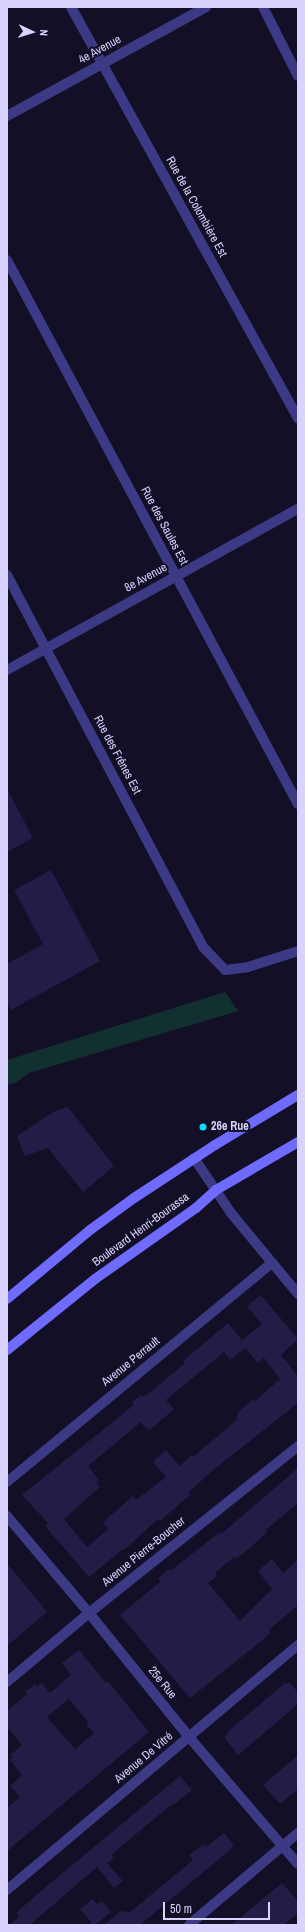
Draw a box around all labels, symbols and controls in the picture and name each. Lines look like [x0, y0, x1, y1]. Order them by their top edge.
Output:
north arrow [12, 12, 52, 52]
text: N [37, 29, 51, 37]
street label: 4e Avenue [76, 32, 124, 68]
street label: Rue de la Colombière Est [162, 154, 230, 260]
street label: Rue des Saules Est [137, 484, 191, 568]
street label: 8e Avenue [122, 560, 170, 596]
street label: Rue des Frênes Est [90, 713, 144, 797]
place label: 26e Rue [211, 1120, 249, 1134]
marker: 26e Rue [198, 1122, 208, 1132]
street label: Boulevard Henri-Bourassa [90, 1190, 192, 1270]
street label: Avenue Perrault [99, 1334, 163, 1390]
street label: Avenue Pierre-Boucher [100, 1514, 188, 1590]
street label: 25e Rue [145, 1664, 179, 1702]
street label: Avenue De Vitré [112, 1729, 176, 1787]
scale bar [165, 1894, 272, 1920]
text: 50 m [170, 1901, 192, 1917]

